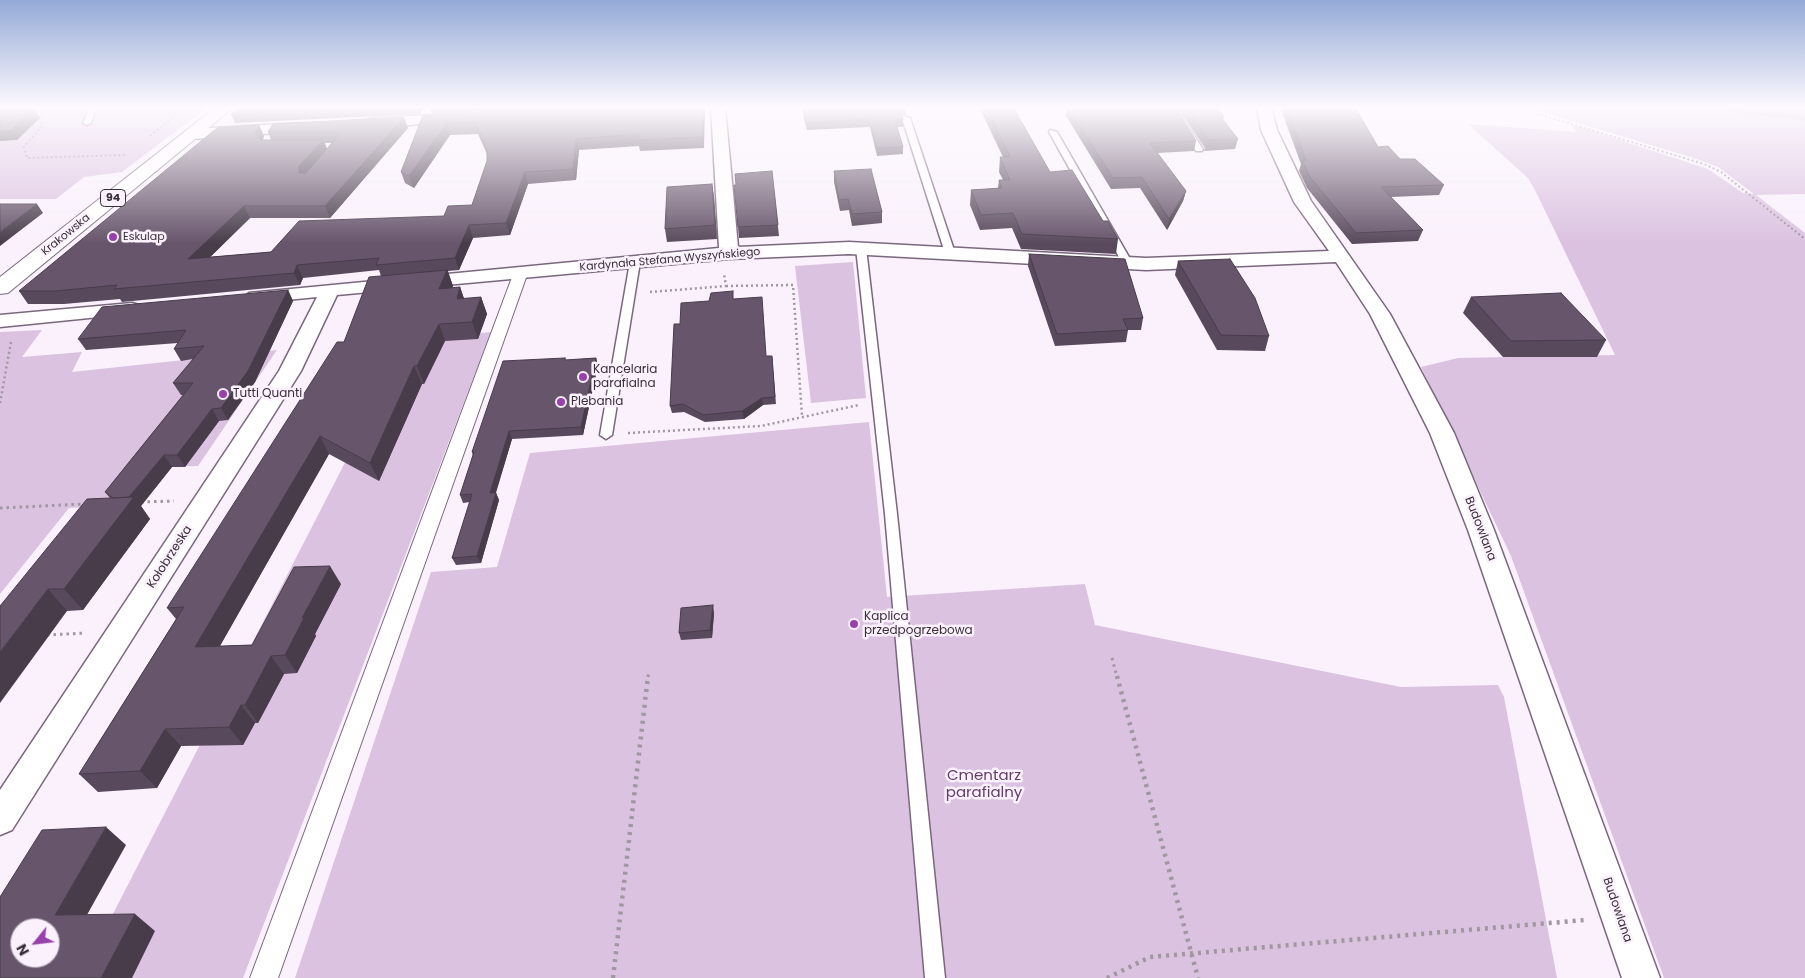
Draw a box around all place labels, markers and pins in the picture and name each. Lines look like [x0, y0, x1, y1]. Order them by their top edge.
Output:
place label: Eskulap [123, 230, 165, 244]
marker: Eskulap [107, 231, 119, 243]
place label: Kancelaria parafialna [593, 363, 657, 391]
marker: Kancelaria parafialna [577, 371, 589, 383]
place label: Tutti Quanti [233, 387, 302, 401]
marker: Tutti Quanti [217, 388, 229, 400]
place label: Plebania [571, 395, 623, 409]
marker: Plebania [555, 396, 567, 408]
place label: Kaplica przedpogrzebowa [864, 610, 973, 638]
marker: Kaplica przedpogrzebowa [848, 618, 860, 630]

